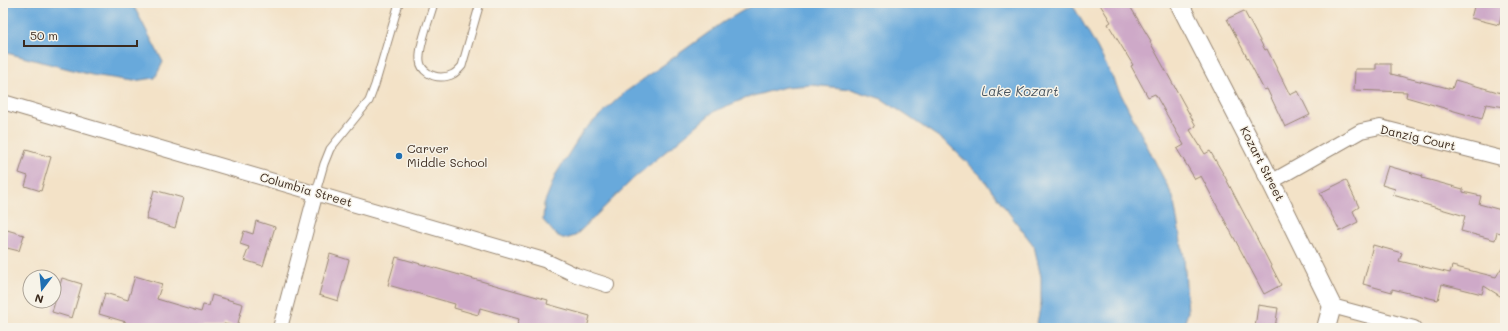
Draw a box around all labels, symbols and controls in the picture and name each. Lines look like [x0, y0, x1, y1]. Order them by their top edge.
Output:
scale bar [24, 22, 137, 48]
text: 50 m [30, 27, 58, 43]
water label: Lake Kozart [981, 82, 1059, 99]
street label: Danzig Court [1379, 121, 1458, 153]
street label: Kozart Street [1237, 123, 1289, 204]
place label: Carver Middle School [407, 140, 488, 170]
marker: Carver Middle School [394, 151, 404, 161]
street label: Columbia Street [258, 168, 354, 210]
north arrow [22, 269, 62, 309]
text: N [33, 291, 45, 307]

